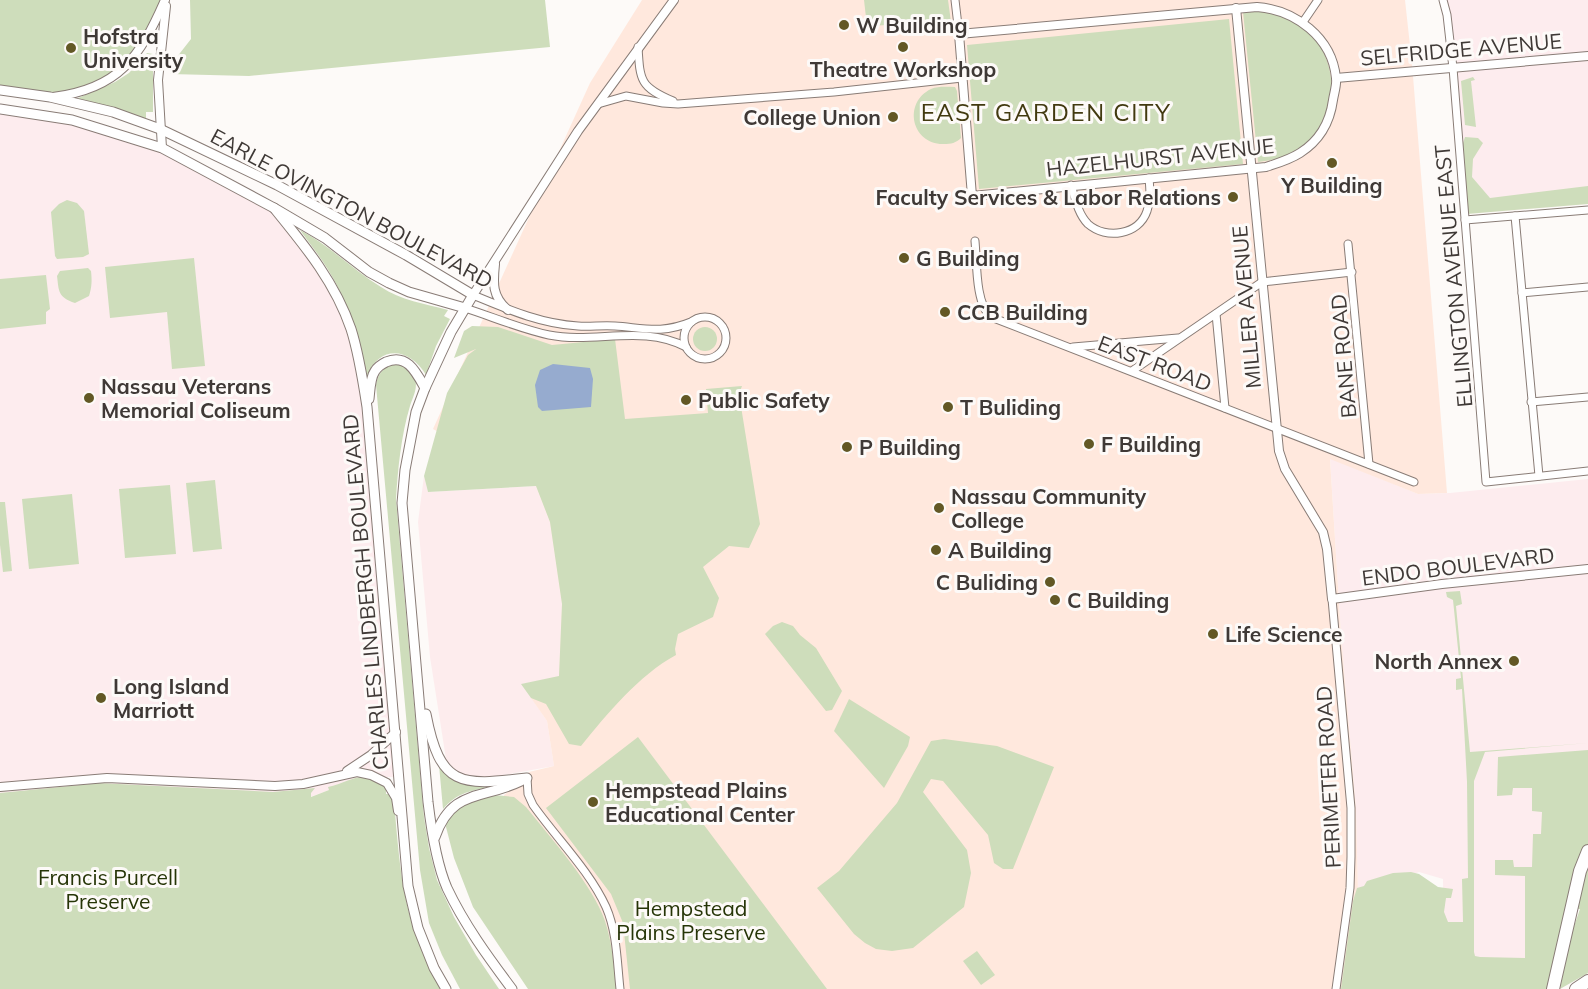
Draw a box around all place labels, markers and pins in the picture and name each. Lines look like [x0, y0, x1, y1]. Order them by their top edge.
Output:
place label: W Building [856, 12, 968, 38]
marker: W Building [837, 18, 851, 32]
place label: Hofstra University [83, 23, 184, 73]
marker: Theatre Workshop [896, 40, 910, 54]
marker: Hofstra University [64, 41, 78, 55]
place label: Theatre Workshop [810, 56, 996, 82]
place label: College Union [743, 104, 881, 130]
marker: College Union [886, 110, 900, 124]
marker: Y Building [1325, 156, 1339, 170]
place label: Y Building [1280, 172, 1383, 198]
place label: Faculty Services & Labor Relations [876, 184, 1221, 210]
marker: Faculty Services & Labor Relations [1226, 190, 1240, 204]
place label: G Building [916, 245, 1020, 271]
marker: G Building [897, 251, 911, 265]
place label: CCB Building [957, 299, 1088, 325]
marker: CCB Building [938, 305, 952, 319]
place label: Nassau Veterans Memorial Coliseum [101, 373, 291, 423]
place label: Public Safety [698, 387, 830, 413]
marker: Nassau Veterans Memorial Coliseum [82, 391, 96, 405]
marker: Public Safety [679, 393, 693, 407]
place label: T Buliding [960, 394, 1061, 420]
marker: T Buliding [941, 400, 955, 414]
place label: F Building [1101, 431, 1201, 457]
place label: P Building [859, 434, 961, 460]
marker: F Building [1082, 437, 1096, 451]
marker: P Building [840, 440, 854, 454]
place label: Nassau Community College [951, 483, 1147, 533]
marker: Nassau Community College [932, 501, 946, 515]
place label: A Building [948, 537, 1052, 563]
marker: A Building [929, 543, 943, 557]
place label: C Buliding [936, 569, 1038, 595]
marker: C Buliding [1043, 575, 1057, 589]
place label: C Building [1067, 587, 1169, 613]
marker: C Building [1048, 593, 1062, 607]
place label: Life Science [1225, 621, 1343, 647]
marker: Life Science [1206, 627, 1220, 641]
place label: North Annex [1374, 648, 1502, 674]
marker: North Annex [1507, 654, 1521, 668]
place label: Long Island Marriott [113, 673, 229, 723]
marker: Long Island Marriott [94, 691, 108, 705]
place label: Hempstead Plains Educational Center [605, 777, 795, 827]
marker: Hempstead Plains Educational Center [586, 795, 600, 809]

